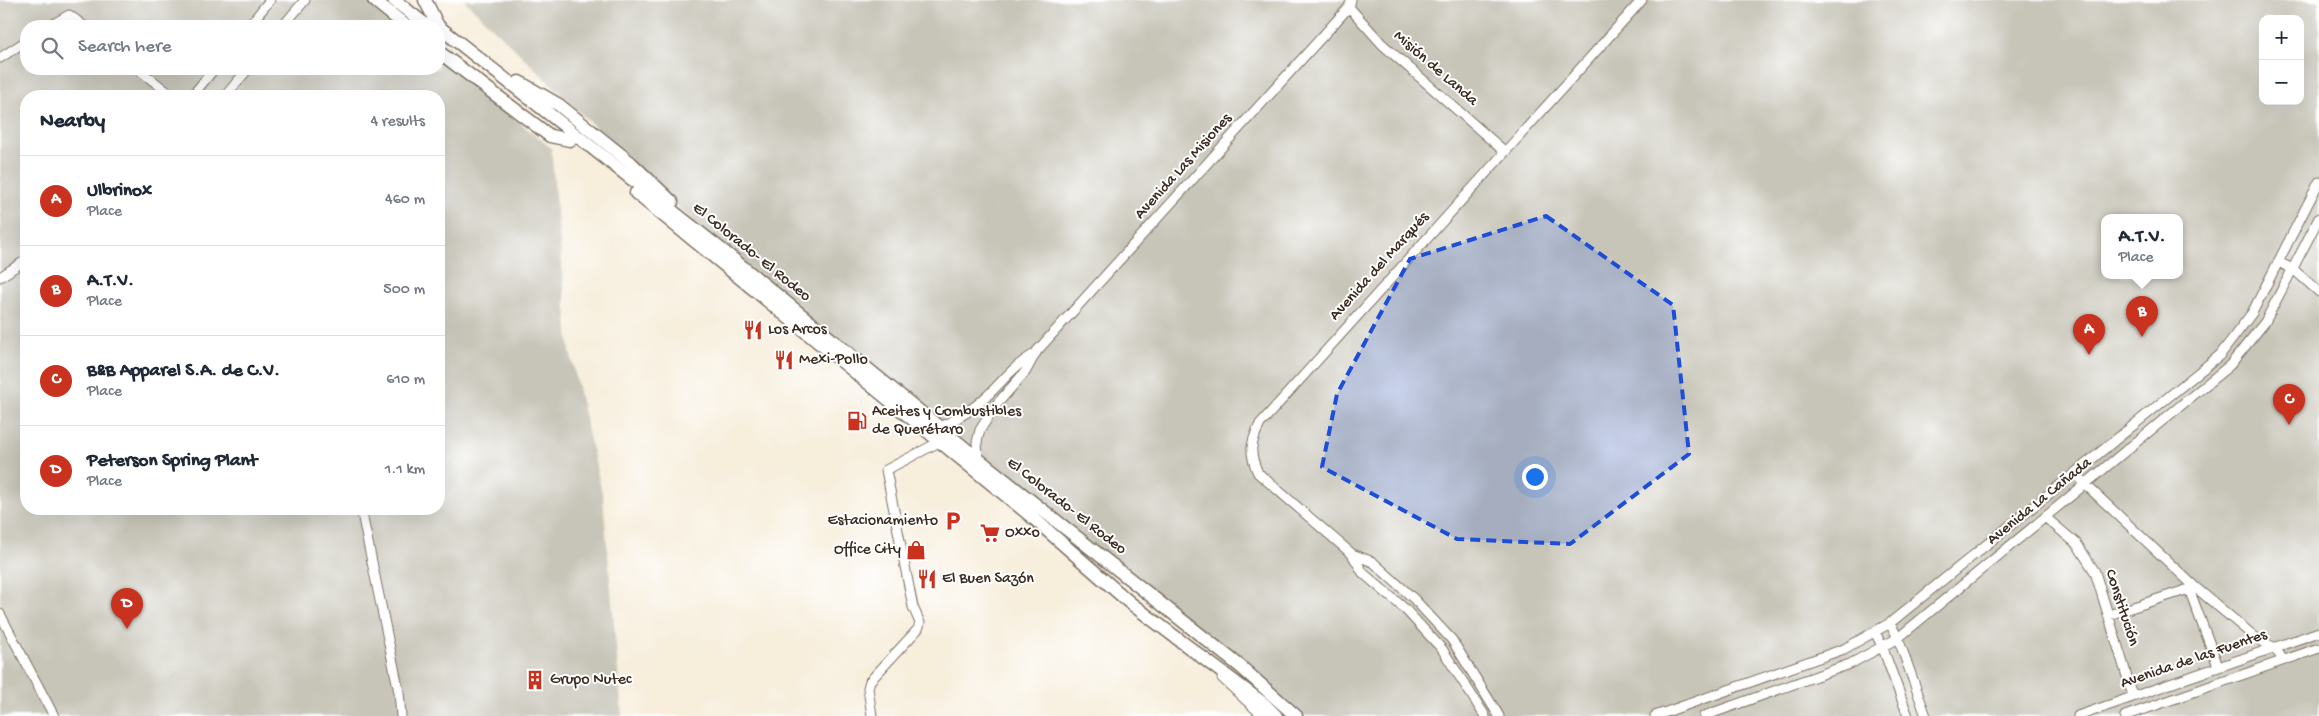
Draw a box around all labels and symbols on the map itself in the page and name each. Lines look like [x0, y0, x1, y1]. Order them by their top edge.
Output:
street label: Misión de Landa [1389, 27, 1482, 112]
street label: Avenida Las Misiones [1131, 109, 1237, 224]
street label: El Colorado- El Rodeo [688, 199, 814, 307]
street label: Avenida del Marqués [1326, 208, 1435, 325]
pin: B [2126, 296, 2158, 337]
pin: A [2073, 314, 2105, 355]
restaurant icon: Los Arcos [742, 319, 764, 341]
place label: Los Arcos [768, 321, 828, 340]
restaurant icon: Mexi-Pollo [773, 349, 795, 371]
place label: Mexi-Pollo [799, 351, 868, 370]
pin: C [2273, 384, 2305, 425]
place label: Aceites y Combustibles de Querétaro [872, 403, 1022, 440]
fuel station icon: Aceites y Combustibles de Querétaro [846, 410, 868, 432]
street label: Avenida La Cañada [1984, 453, 2097, 550]
street label: El Colorado- El Rodeo [1002, 454, 1130, 560]
your location [1522, 464, 1548, 490]
parking icon: Estacionamiento [942, 510, 964, 532]
place label: Estacionamiento [828, 512, 938, 531]
supermarket icon: Oxxo [979, 522, 1001, 544]
place label: Oxxo [1005, 524, 1040, 543]
shop icon: Office City [905, 539, 927, 561]
place label: Office City [834, 541, 901, 560]
street label: Constitución [2100, 567, 2142, 649]
restaurant icon: El Buen Sazón [916, 568, 938, 590]
place label: El Buen Sazón [942, 570, 1034, 589]
pin: D [111, 588, 143, 629]
street label: Avenida de las Fuentes [2118, 626, 2271, 694]
building icon: Grupo Nutec [524, 669, 546, 691]
place label: Grupo Nutec [550, 671, 632, 690]

